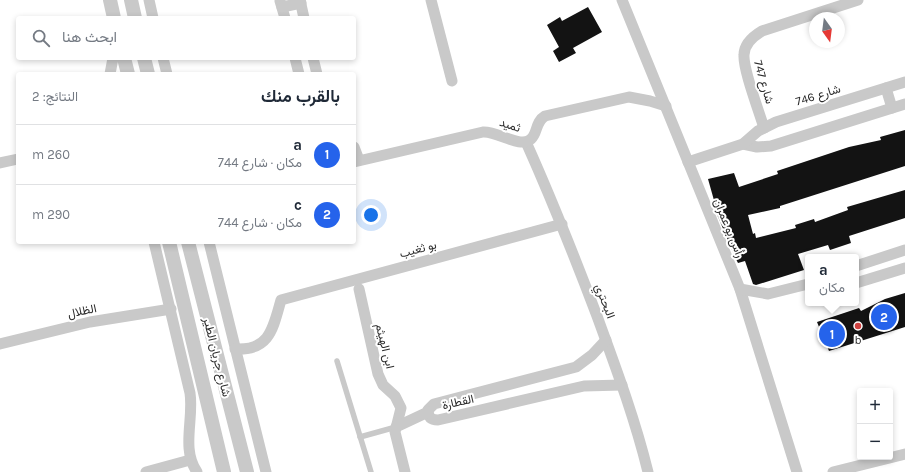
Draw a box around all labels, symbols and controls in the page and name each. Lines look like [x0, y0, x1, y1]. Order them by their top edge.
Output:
north arrow [809, 12, 845, 48]
search box [16, 16, 356, 60]
icon: search [30, 27, 52, 49]
text: ابحث هنا [62, 28, 117, 46]
street label: شارع 747 [749, 58, 777, 106]
street label: شارع 746 [794, 82, 843, 110]
text: بالقرب منك [261, 86, 340, 106]
text: النتائج: 2 [32, 89, 78, 104]
street label: ثميد [498, 115, 523, 135]
text: a [293, 136, 302, 154]
text: 260 m [32, 147, 70, 162]
text: 1 [325, 147, 329, 162]
text: مكان · شارع 744 [218, 155, 302, 170]
text: c [294, 196, 302, 214]
street label: رأس بو عمران [710, 196, 747, 260]
your location [361, 205, 381, 225]
text: 290 m [32, 207, 70, 222]
text: 2 [323, 207, 331, 222]
text: مكان · شارع 744 [218, 215, 302, 230]
street label: بو ثغيب [398, 237, 438, 262]
popup [805, 254, 859, 306]
text: a [819, 261, 828, 279]
text: مكان [819, 280, 845, 295]
street label: البحتري [589, 282, 618, 321]
street label: الظلال [66, 301, 98, 322]
pin: 2 [871, 302, 897, 332]
street label: شارع جريان الطير [198, 315, 234, 399]
pin: 1 [819, 319, 845, 349]
marker: b [853, 321, 863, 331]
street label: ابن الهيثم [372, 322, 397, 370]
place label: b [854, 333, 862, 347]
map controls [857, 388, 893, 460]
button: + [857, 388, 893, 424]
street label: القطارة [441, 392, 475, 413]
button: − [857, 424, 893, 460]

